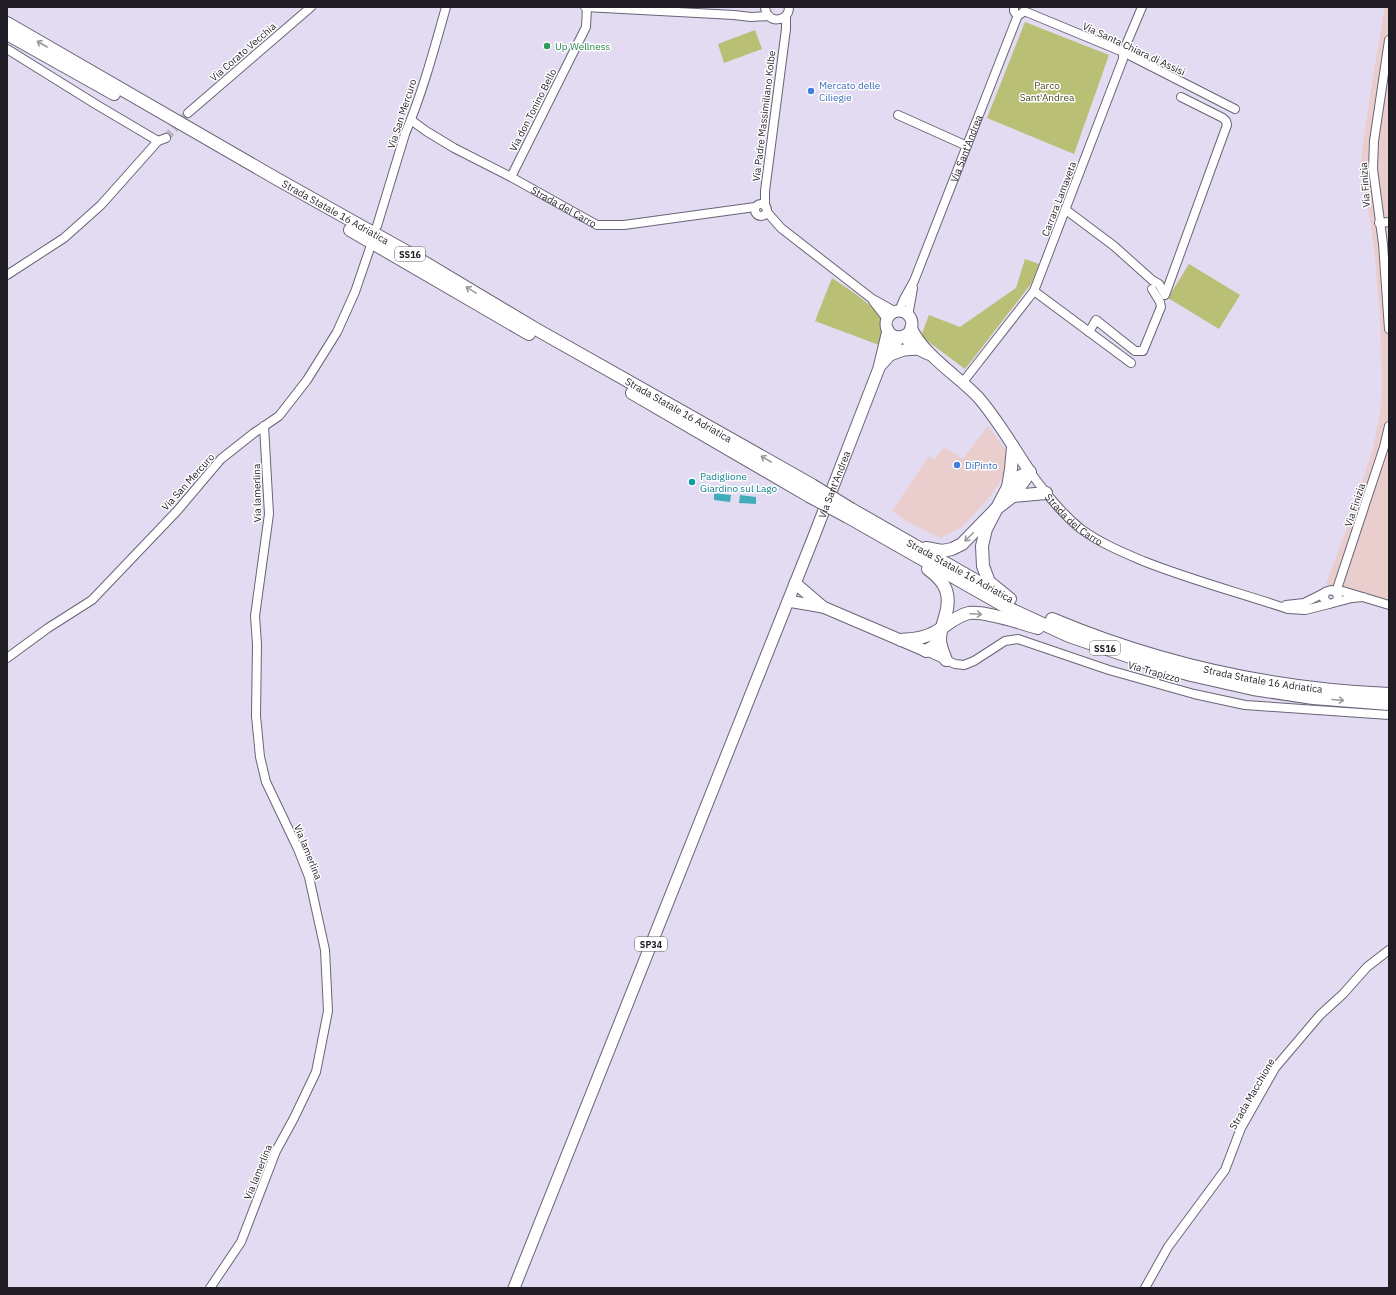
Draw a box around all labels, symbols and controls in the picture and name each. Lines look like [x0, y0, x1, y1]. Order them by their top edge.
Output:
street label: Via Corato Vecchia [207, 19, 279, 84]
street label: Via Santa Chiara di Assisi [1080, 19, 1188, 79]
one-way arrow [37, 39, 49, 47]
place label: Up Wellness [555, 40, 611, 53]
marker: Up Wellness [542, 41, 552, 51]
street label: Via Padre Massimiliano Kolbe [750, 49, 779, 182]
street label: Via don Tonino Bello [506, 66, 560, 154]
street label: Via San Mercuro [385, 77, 420, 151]
place label: Mercato delle Ciliegie [819, 79, 881, 104]
park label: Parco Sant'Andrea [1020, 79, 1075, 104]
marker: Mercato delle Ciliegie [806, 86, 816, 96]
street label: Via Sant'Andrea [947, 112, 985, 184]
street label: Carrara Lamaveta [1039, 159, 1079, 238]
street label: Via Finizia [1357, 161, 1373, 208]
street label: Strada Statale 16 Adriatica [280, 177, 392, 247]
street label: Strada del Carro [529, 183, 599, 230]
road number: SS16 [395, 247, 425, 261]
one-way arrow [466, 286, 477, 294]
street label: Strada Statale 16 Adriatica [623, 374, 735, 445]
street label: Via Sant'Andrea [815, 448, 853, 520]
street label: Via San Mercuro [159, 450, 217, 513]
one-way arrow [760, 455, 772, 463]
place label: DiPinto [965, 459, 998, 472]
marker: DiPinto [952, 460, 962, 470]
street label: Via lamerlina [250, 463, 264, 522]
place label: Padiglione Giardino sul Lago [700, 470, 778, 495]
marker: Padiglione Giardino sul Lago [687, 477, 697, 487]
street label: Via Finizia [1342, 481, 1368, 528]
street label: Strada del Carro [1042, 490, 1105, 548]
one-way arrow [964, 532, 974, 542]
street label: Strada Statale 16 Adriatica [904, 536, 1016, 606]
one-way arrow [969, 610, 982, 617]
road number: SS16 [1090, 641, 1120, 655]
street label: Via Trapizzo [1126, 658, 1182, 686]
street label: Strada Statale 16 Adriatica [1202, 662, 1324, 695]
one-way arrow [1331, 696, 1344, 703]
street label: Via lamerlina [291, 822, 325, 882]
road number: SP34 [635, 937, 667, 951]
street label: Strada Macchione [1226, 1056, 1278, 1132]
street label: Via lamerlina [241, 1142, 275, 1202]

